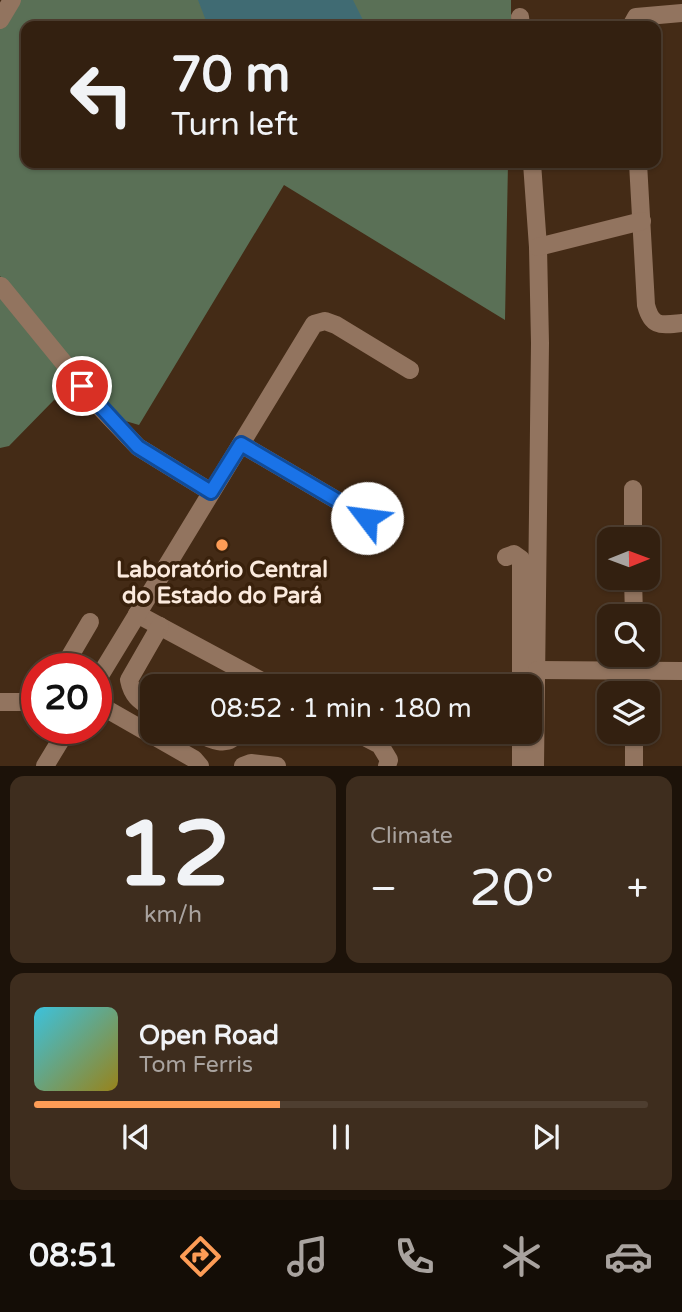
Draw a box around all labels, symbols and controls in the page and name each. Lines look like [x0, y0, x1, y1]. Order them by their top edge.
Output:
text: 70 m [171, 46, 290, 105]
icon: left [56, 49, 147, 140]
text: Turn left [171, 106, 298, 144]
pin [52, 356, 112, 416]
icon: arrive [63, 367, 101, 405]
position arrow [330, 481, 404, 555]
north arrow [597, 527, 660, 590]
map controls [597, 527, 660, 744]
marker: Laboratório Central do Estado do Pará [214, 537, 230, 553]
place label: Laboratório Central do Estado do Pará [116, 556, 328, 610]
button: search [597, 604, 660, 667]
speed limit sign: 20 [21, 653, 112, 744]
button: layers [597, 681, 660, 744]
text: 08:52 · 1 min · 180 m [210, 693, 472, 724]
text: 12 [116, 800, 230, 910]
text: Climate [370, 822, 453, 850]
text: 20° [469, 857, 554, 920]
text: − [370, 866, 397, 912]
text: + [627, 866, 648, 912]
text: km/h [144, 901, 202, 929]
text: Open Road [139, 1020, 279, 1051]
text: Tom Ferris [139, 1051, 253, 1079]
icon: previous [117, 1118, 155, 1156]
icon: pause [322, 1118, 360, 1156]
icon: next [527, 1118, 565, 1156]
icon: directions [176, 1232, 225, 1281]
icon: music [283, 1232, 332, 1281]
icon: phone [390, 1232, 439, 1281]
icon: climate [497, 1232, 546, 1281]
icon: car [604, 1232, 653, 1281]
text: 08:51 [29, 1237, 118, 1275]

